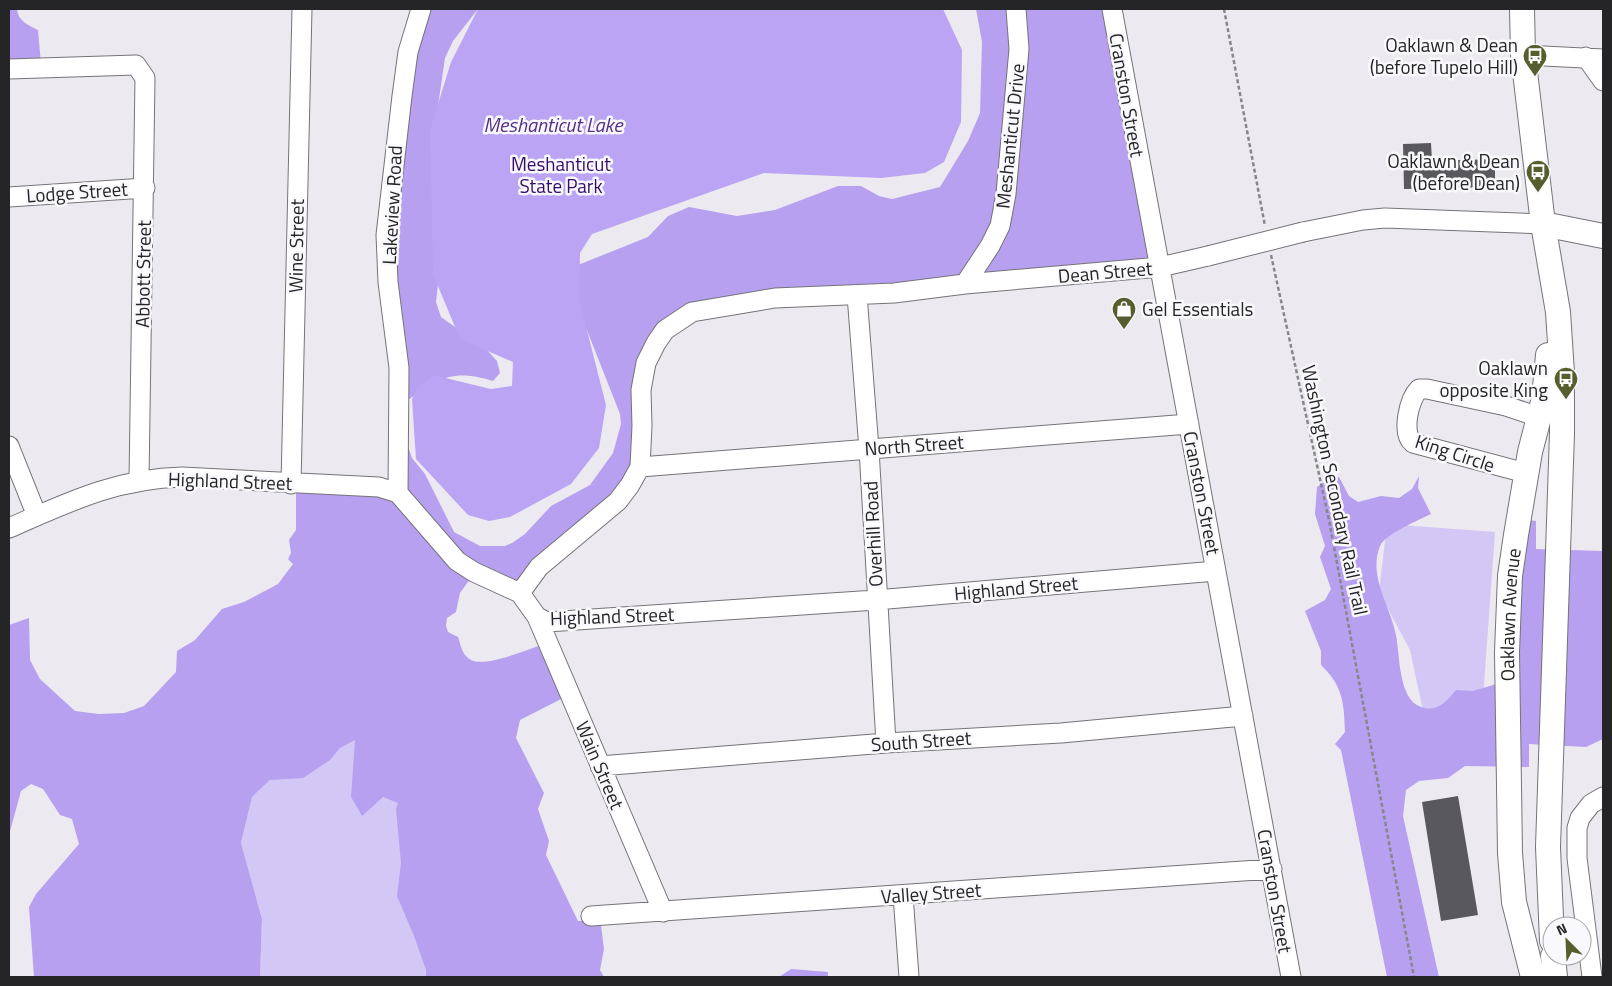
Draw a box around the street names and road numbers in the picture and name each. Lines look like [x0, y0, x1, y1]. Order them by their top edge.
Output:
street label: Cranston Street [1102, 31, 1153, 160]
street label: Meshanticut Drive [987, 62, 1032, 210]
street label: Lakeview Road [374, 145, 409, 265]
street label: Lodge Street [25, 173, 129, 210]
street label: Wine Street [280, 198, 311, 293]
street label: Abbott Street [127, 220, 158, 328]
street label: Dean Street [1057, 253, 1154, 290]
street label: Washington Secondary Rail Trail [1295, 362, 1376, 618]
street label: King Circle [1412, 426, 1499, 479]
street label: North Street [863, 427, 965, 462]
street label: Cranston Street [1176, 429, 1229, 558]
street label: Highland Street [167, 464, 293, 497]
street label: Overhill Road [855, 480, 890, 588]
street label: Oaklawn Avenue [1492, 546, 1528, 682]
street label: Highland Street [953, 568, 1079, 607]
street label: Highland Street [549, 599, 675, 632]
street label: Wain Street [569, 716, 632, 814]
street label: South Street [870, 723, 972, 758]
street label: Cranston Street [1250, 827, 1301, 956]
street label: Valley Street [880, 875, 982, 910]

